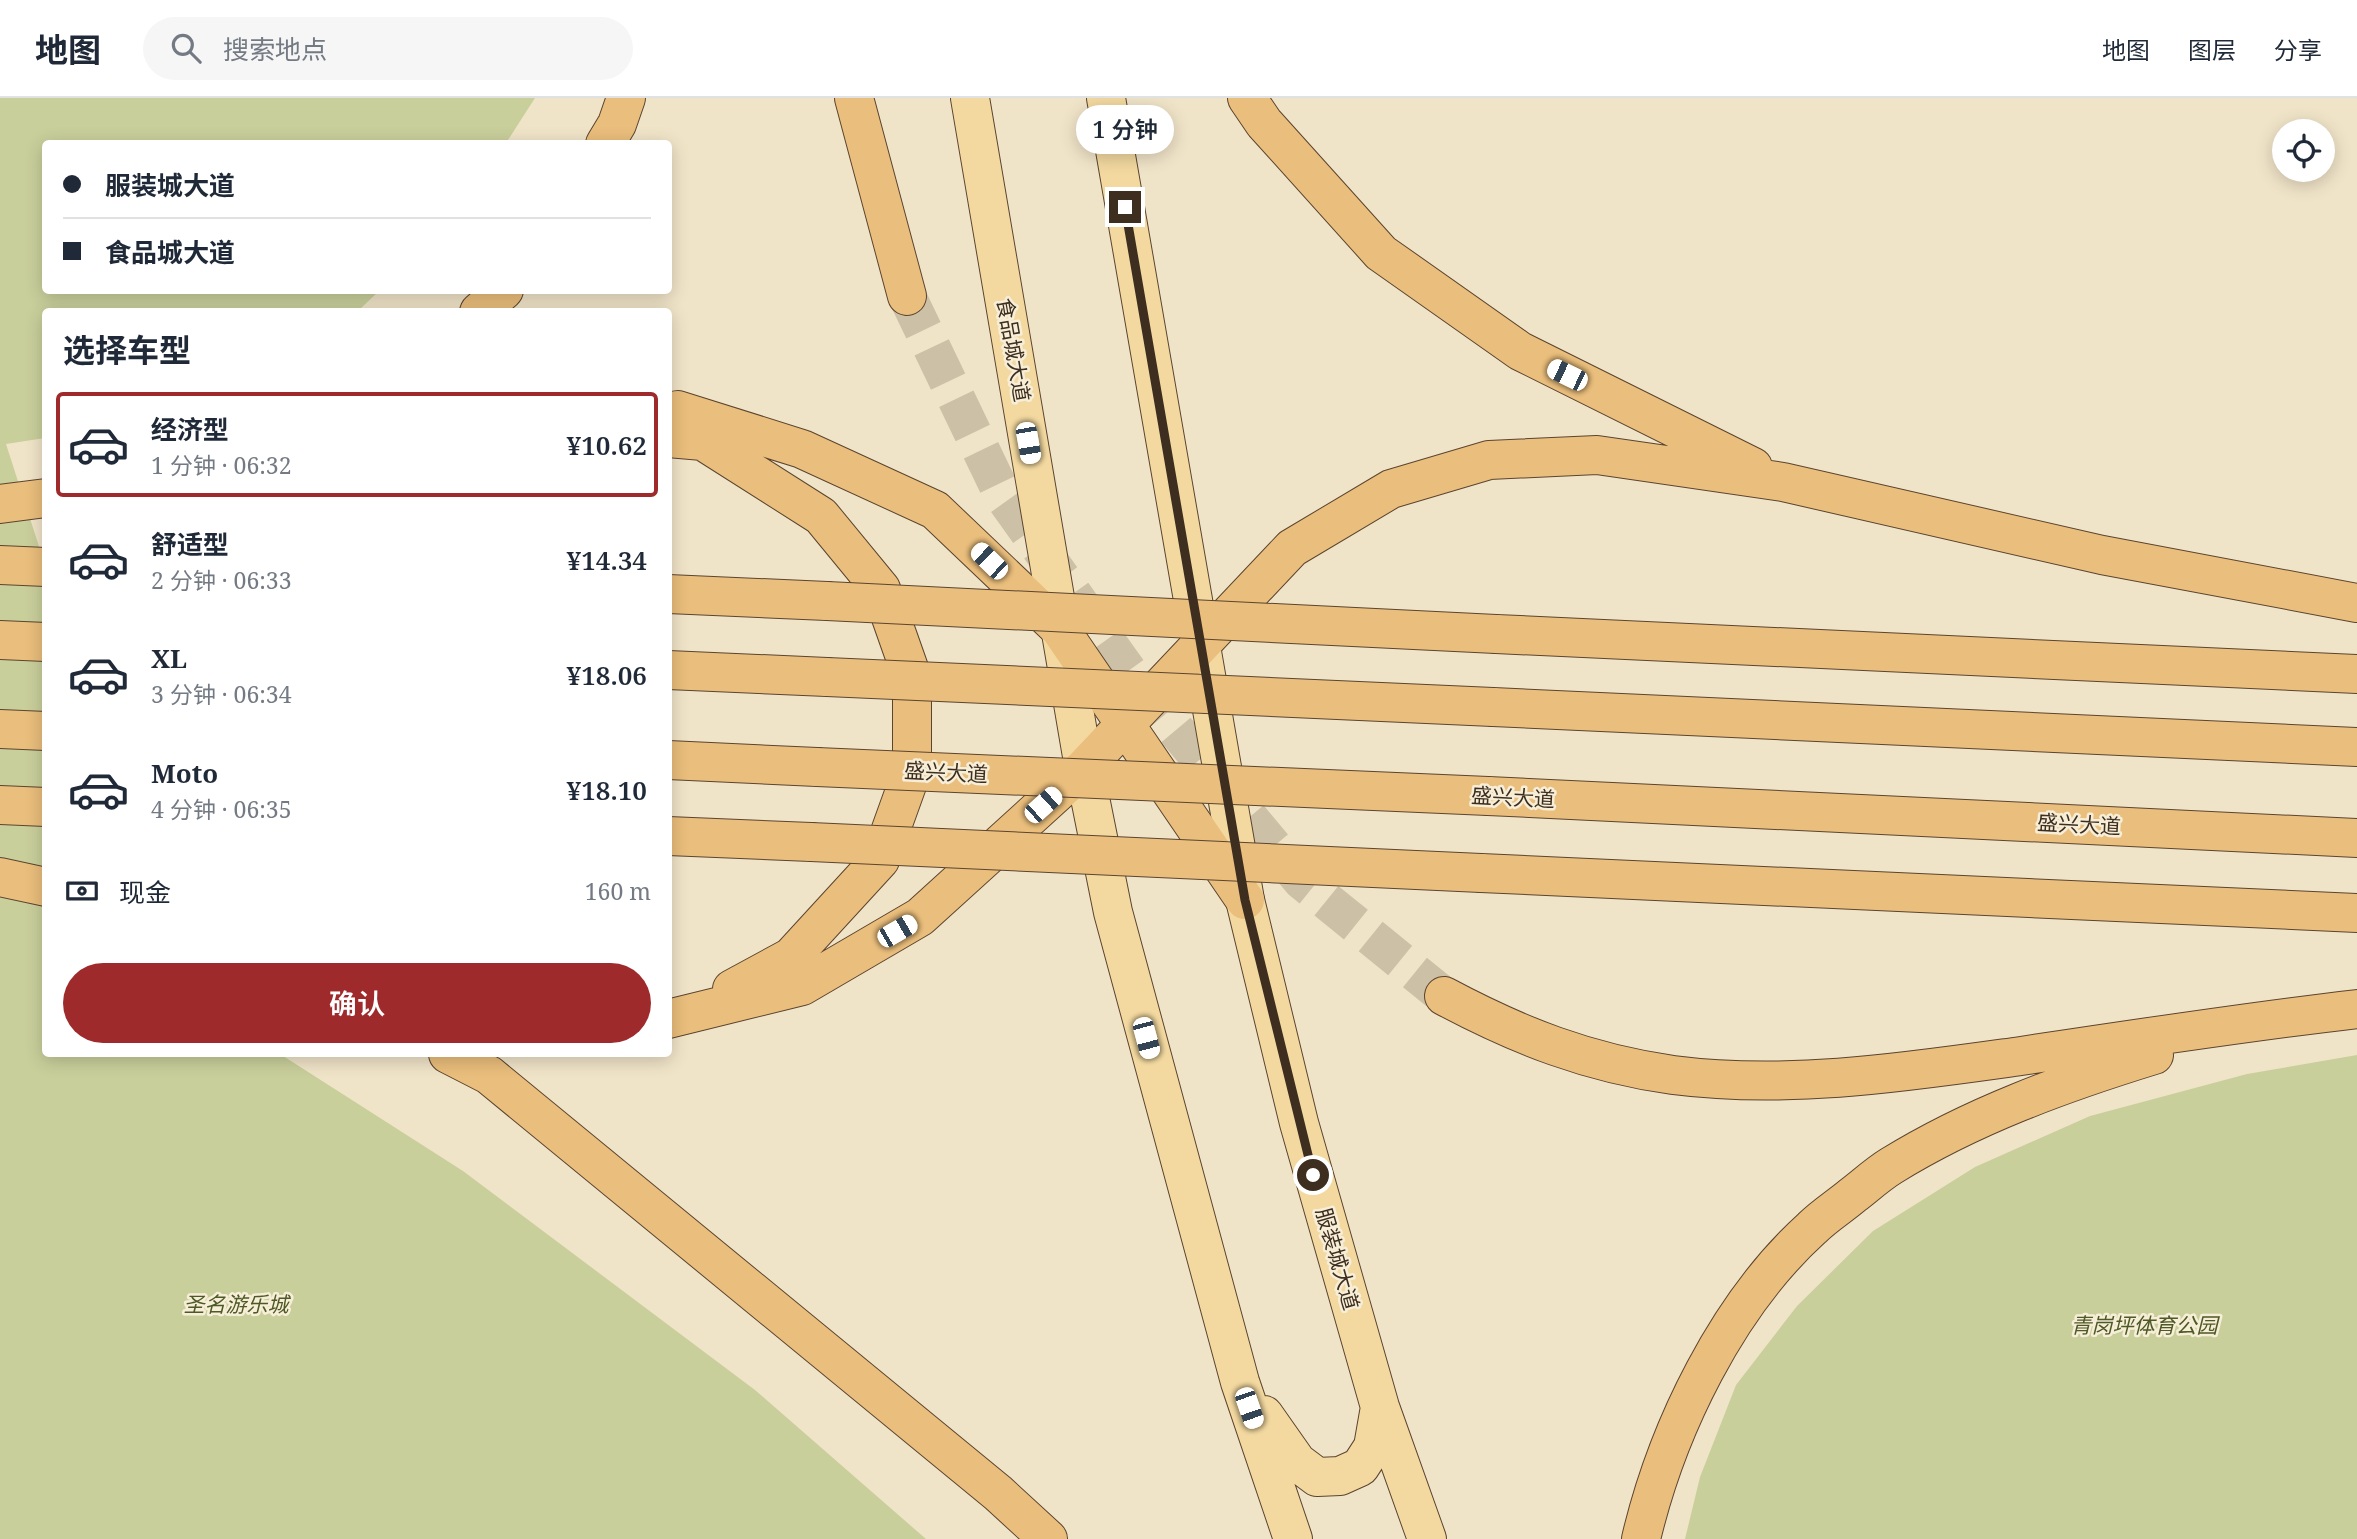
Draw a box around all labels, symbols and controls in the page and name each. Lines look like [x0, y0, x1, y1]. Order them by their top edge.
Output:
search box [143, 17, 633, 80]
text: 地图 [35, 27, 101, 72]
icon: search [167, 29, 205, 67]
text: 搜索地点 [223, 31, 327, 67]
text: 地图 [2102, 33, 2150, 66]
text: 图层 [2188, 33, 2236, 66]
text: 分享 [2274, 33, 2322, 66]
callout: 1 分钟 [1076, 105, 1174, 154]
text: 1 分钟 [1093, 113, 1157, 145]
map controls [2272, 119, 2335, 182]
button: locate [2272, 119, 2335, 182]
text: 服装城大道 [105, 167, 235, 203]
route end [1109, 191, 1141, 223]
text: 食品城大道 [105, 234, 235, 270]
street label: 食品城大道 [991, 296, 1037, 404]
text: 选择车型 [63, 328, 191, 371]
car [1544, 356, 1591, 394]
text: 经济型 [151, 411, 229, 447]
icon: car [67, 413, 130, 476]
car [1015, 420, 1042, 466]
text: ¥10.62 [567, 427, 647, 463]
text: 1 分钟 · 06:32 [151, 449, 292, 481]
text: 舒适型 [151, 526, 229, 562]
icon: car [67, 528, 130, 591]
car [967, 539, 1012, 583]
text: ¥14.34 [567, 542, 647, 578]
text: 2 分钟 · 06:33 [151, 564, 292, 596]
text: XL [151, 640, 187, 676]
icon: car [67, 643, 130, 706]
text: ¥18.06 [567, 657, 647, 693]
text: 3 分钟 · 06:34 [151, 678, 292, 710]
text: Moto [151, 755, 218, 791]
street label: 盛兴大道 [903, 756, 989, 788]
icon: car [67, 758, 130, 821]
text: ¥18.10 [567, 772, 647, 808]
street label: 盛兴大道 [1470, 781, 1556, 813]
car [1021, 783, 1066, 827]
text: 4 分钟 · 06:35 [151, 793, 292, 825]
street label: 盛兴大道 [2036, 808, 2122, 840]
icon: cash [63, 872, 101, 910]
text: 现金 [119, 874, 171, 910]
text: 160 m [585, 875, 651, 907]
car [874, 911, 921, 951]
button: 确认 [63, 963, 651, 1043]
car [1131, 1015, 1162, 1061]
route start [1297, 1159, 1329, 1191]
street label: 服装城大道 [1310, 1204, 1366, 1313]
park label: 圣名游乐城 [184, 1290, 291, 1318]
park label: 青岗坪体育公园 [2071, 1311, 2220, 1339]
car [1233, 1385, 1266, 1431]

